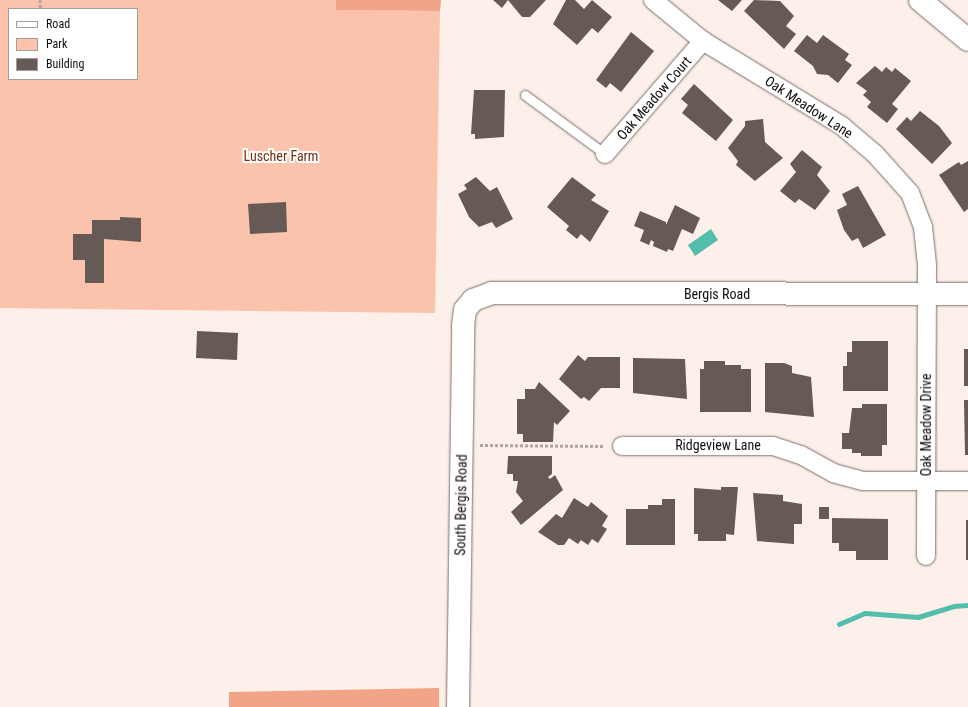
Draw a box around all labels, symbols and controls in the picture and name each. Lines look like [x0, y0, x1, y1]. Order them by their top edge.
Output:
legend [8, 8, 138, 80]
text: Road [46, 17, 70, 31]
text: Park [46, 37, 67, 51]
street label: Oak Meadow Court [613, 53, 695, 143]
text: Building [46, 57, 84, 71]
street label: Oak Meadow Lane [762, 72, 856, 142]
park label: Luscher Farm [244, 148, 318, 164]
street label: Bergis Road [684, 286, 750, 302]
street label: Oak Meadow Drive [918, 374, 934, 476]
street label: Ridgeview Lane [675, 437, 761, 453]
street label: South Bergis Road [452, 454, 470, 556]

